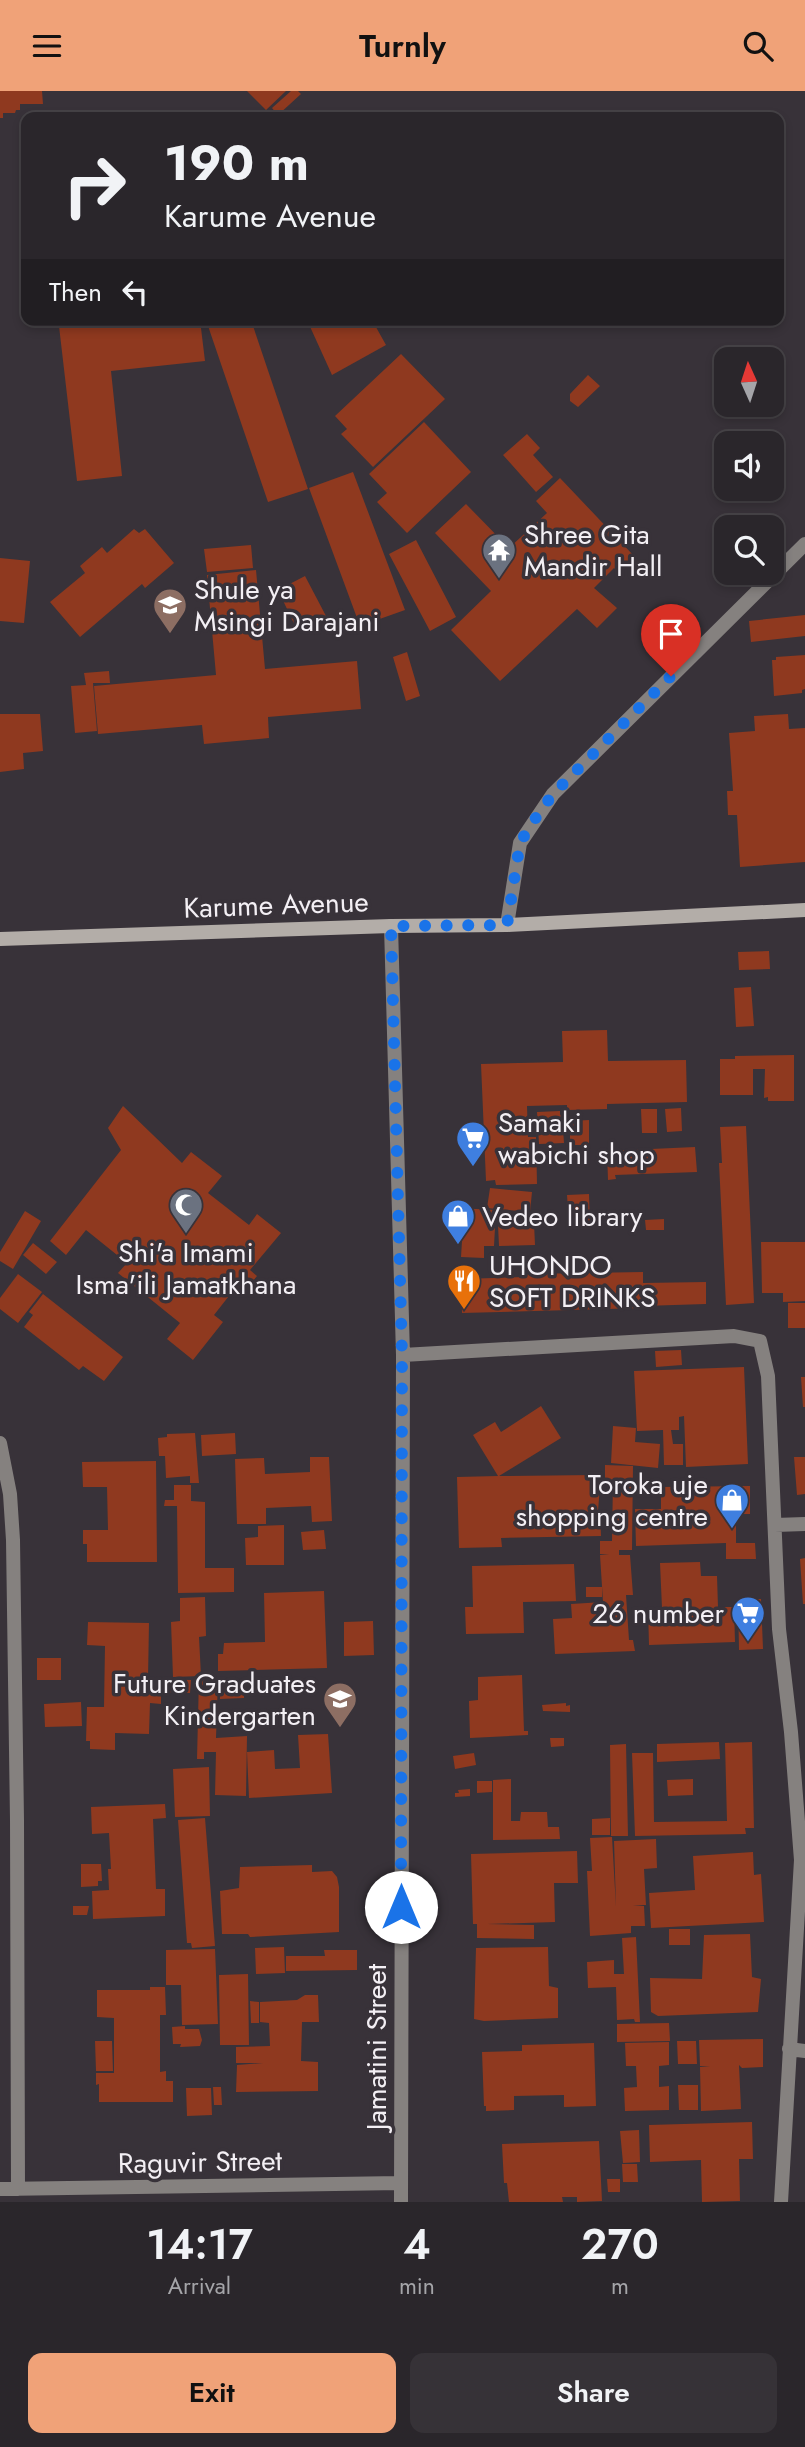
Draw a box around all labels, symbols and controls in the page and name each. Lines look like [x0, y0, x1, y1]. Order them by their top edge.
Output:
text: Turnly [359, 23, 446, 69]
icon: menu [28, 27, 66, 65]
icon: search [739, 27, 777, 65]
text: 190 m [164, 128, 309, 198]
icon: right [49, 140, 140, 231]
text: Karume Avenue [164, 193, 376, 239]
text: Then [49, 273, 102, 311]
icon: left [116, 273, 154, 311]
north arrow [714, 347, 784, 417]
map controls [714, 347, 784, 585]
button: sound [714, 431, 784, 501]
place label: Shree Gita Mandir Hall [524, 514, 662, 587]
button: search [714, 515, 784, 585]
temple icon: Shree Gita Mandir Hall [480, 531, 518, 580]
place label: Shule ya Msingi Darajani [194, 569, 380, 642]
school or university icon: Shule ya Msingi Darajani [151, 586, 189, 635]
pin [641, 604, 701, 676]
icon: arrive [652, 615, 690, 653]
street label: Karume Avenue [183, 881, 369, 929]
place label: Samaki wabichi shop [498, 1102, 655, 1175]
supermarket icon: Samaki wabichi shop [454, 1119, 492, 1168]
mosque icon: Shi'a Imami Isma'ili Jamatkhana [167, 1186, 205, 1235]
place label: Vedeo library [482, 1196, 643, 1237]
shop icon: Vedeo library [439, 1197, 477, 1246]
place label: Shi'a Imami Isma'ili Jamatkhana [76, 1232, 296, 1305]
place label: UHONDO SOFT DRINKS [489, 1245, 656, 1318]
restaurant icon: UHONDO SOFT DRINKS [445, 1262, 483, 1311]
place label: Toroka uje shopping centre [516, 1464, 708, 1537]
shop icon: Toroka uje shopping centre [713, 1481, 751, 1530]
place label: 26 number [592, 1593, 724, 1634]
supermarket icon: 26 number [729, 1594, 767, 1643]
place label: Future Graduates Kindergarten [113, 1663, 316, 1736]
school or university icon: Future Graduates Kindergarten [321, 1680, 359, 1729]
position arrow [364, 1870, 438, 1944]
street label: Jamatini Street [356, 1963, 397, 2134]
street label: Raguvir Street [118, 2140, 283, 2184]
text: 14:17 [146, 2214, 253, 2275]
text: 4 [403, 2214, 431, 2275]
text: 270 [581, 2214, 659, 2275]
text: Arrival [168, 2269, 231, 2303]
text: min [399, 2269, 435, 2303]
text: m [611, 2269, 629, 2303]
button: Exit [28, 2353, 396, 2433]
button: Share [410, 2353, 777, 2433]

